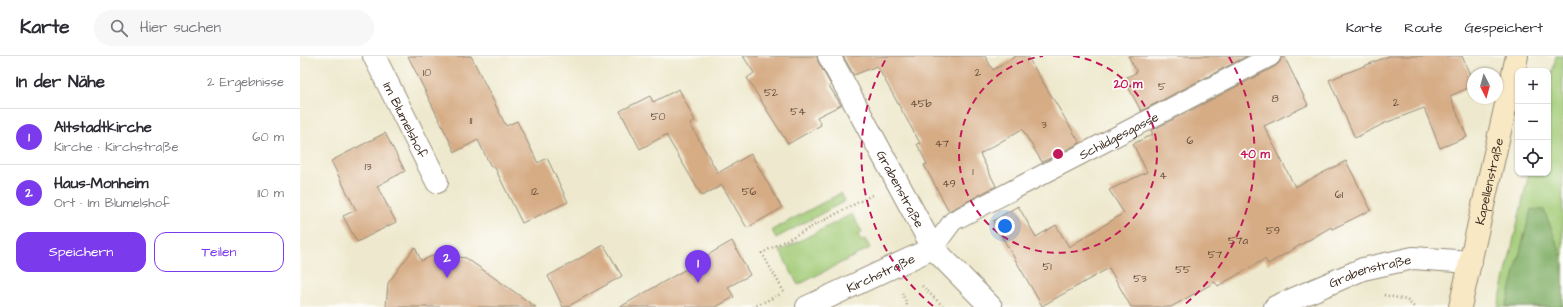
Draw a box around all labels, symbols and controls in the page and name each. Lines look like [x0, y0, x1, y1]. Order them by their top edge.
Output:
search box [94, 10, 374, 46]
text: Karte [20, 14, 70, 41]
icon: search [108, 17, 130, 39]
text: Hier suchen [140, 17, 221, 38]
text: Karte [1346, 18, 1382, 38]
text: Route [1404, 18, 1442, 38]
text: Gespeichert [1464, 18, 1543, 38]
house number: 10 [423, 65, 431, 80]
house number: 2 [975, 65, 982, 80]
north arrow [1467, 68, 1503, 104]
map controls [1515, 68, 1551, 176]
button: + [1515, 68, 1551, 104]
text: In der Nähe [16, 70, 105, 94]
text: 2 Ergebnisse [207, 73, 284, 91]
text: 20 m [1113, 76, 1143, 93]
street label: Im Blumelshof [378, 79, 431, 161]
house number: 5 [1158, 79, 1166, 94]
house number: 52 [764, 85, 779, 100]
house number: 8 [1271, 91, 1279, 106]
house number: 2 [1393, 95, 1400, 110]
house number: 45b [910, 96, 932, 111]
house number: 54 [790, 104, 806, 119]
button: − [1515, 104, 1551, 140]
street label: Schildgesgasse [1076, 108, 1162, 164]
house number: 50 [651, 109, 665, 124]
house number: 11 [470, 113, 473, 128]
text: Altstadtkirche [54, 117, 152, 138]
house number: 3 [1041, 117, 1047, 132]
text: 1 [28, 128, 30, 146]
text: 60 m [252, 128, 284, 146]
house number: 6 [1187, 133, 1194, 148]
house number: 47 [935, 136, 949, 151]
street label: Kapellenstraße [1471, 136, 1508, 226]
text: Kirche · Kirchstraße [54, 138, 178, 156]
button: locate [1515, 140, 1551, 176]
text: 40 m [1240, 146, 1271, 163]
street label: Grabenstraße [872, 147, 928, 231]
centre of rings [1051, 147, 1065, 161]
house number: 13 [364, 159, 372, 174]
house number: 1 [972, 164, 974, 179]
house number: 4 [1159, 168, 1167, 183]
text: Haus-Monheim [54, 173, 148, 194]
house number: 49 [942, 176, 956, 191]
text: 2 [25, 184, 33, 202]
text: 110 m [257, 184, 284, 202]
house number: 12 [531, 184, 540, 199]
house number: 56 [742, 184, 756, 199]
house number: 61 [1335, 187, 1344, 202]
text: Ort · Im Blumelshof [54, 194, 170, 212]
your location [995, 216, 1015, 236]
house number: 59 [1266, 223, 1280, 238]
button: Speichern [16, 232, 146, 272]
button: Teilen [154, 232, 284, 272]
house number: 57a [1228, 233, 1248, 248]
pin: 2 [434, 245, 460, 278]
house number: 57 [1208, 247, 1223, 262]
pin: 1 [685, 250, 711, 283]
street label: Kirchstraße [844, 250, 918, 297]
street label: Grabenstraße [1326, 251, 1413, 293]
house number: 51 [1042, 259, 1052, 274]
house number: 55 [1175, 262, 1191, 277]
house number: 53 [1133, 271, 1147, 286]

